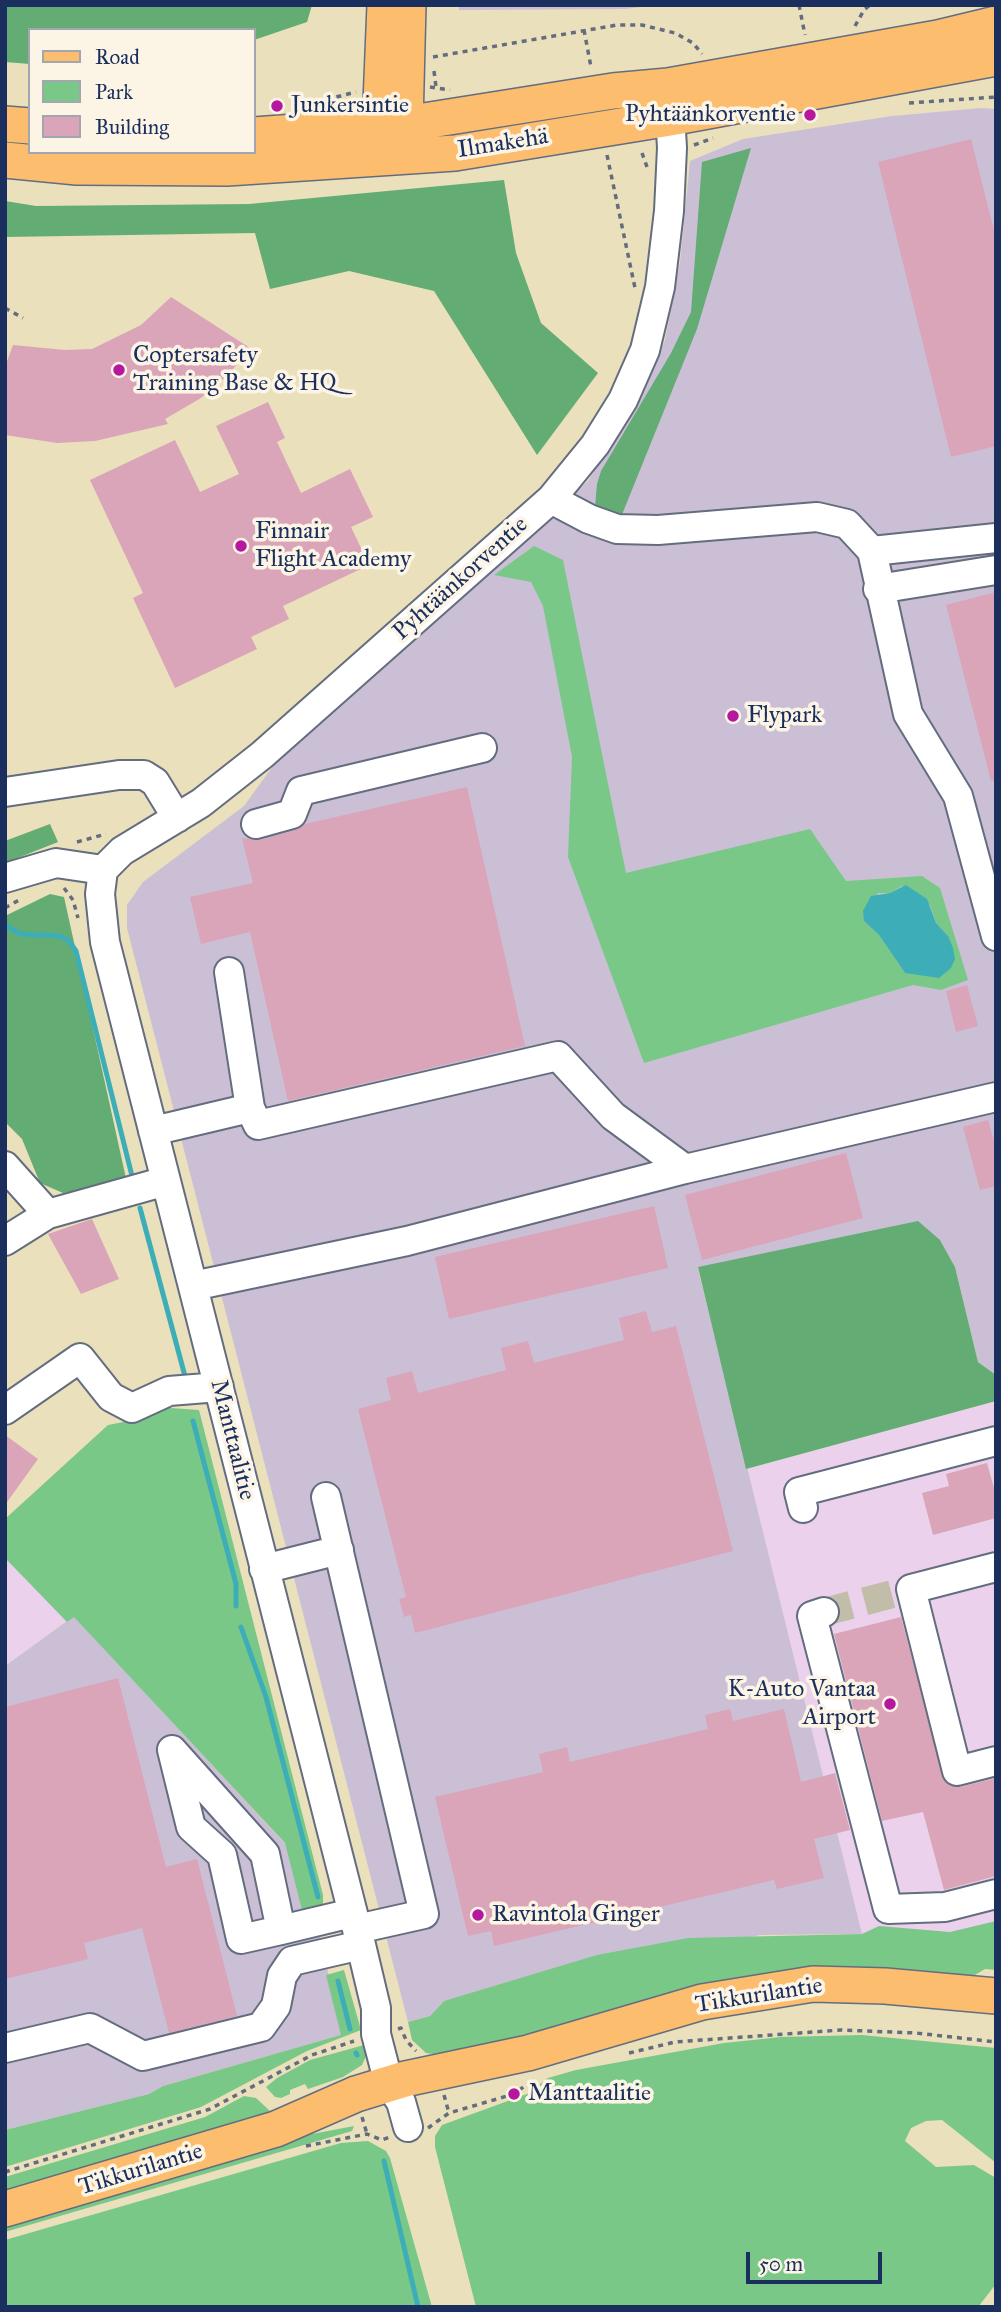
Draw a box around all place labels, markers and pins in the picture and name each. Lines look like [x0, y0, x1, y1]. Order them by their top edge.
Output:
place label: Junkersintie [291, 92, 409, 120]
marker: Junkersintie [269, 98, 285, 114]
place label: Pyhtäänkorventie [625, 101, 796, 129]
marker: Pyhtäänkorventie [802, 107, 818, 123]
place label: Coptersafety Training Base & HQ [133, 342, 336, 398]
marker: Coptersafety Training Base & HQ [111, 362, 127, 378]
place label: Finnair Flight Academy [255, 518, 411, 574]
marker: Finnair Flight Academy [233, 538, 249, 554]
place label: Flypark [747, 702, 822, 730]
marker: Flypark [725, 708, 741, 724]
place label: K-Auto Vantaa Airport [728, 1676, 876, 1732]
marker: K-Auto Vantaa Airport [882, 1696, 898, 1712]
place label: Ravintola Ginger [492, 1901, 660, 1929]
marker: Ravintola Ginger [470, 1907, 486, 1923]
place label: Manttaalitie [528, 2080, 651, 2108]
marker: Manttaalitie [506, 2086, 522, 2102]

